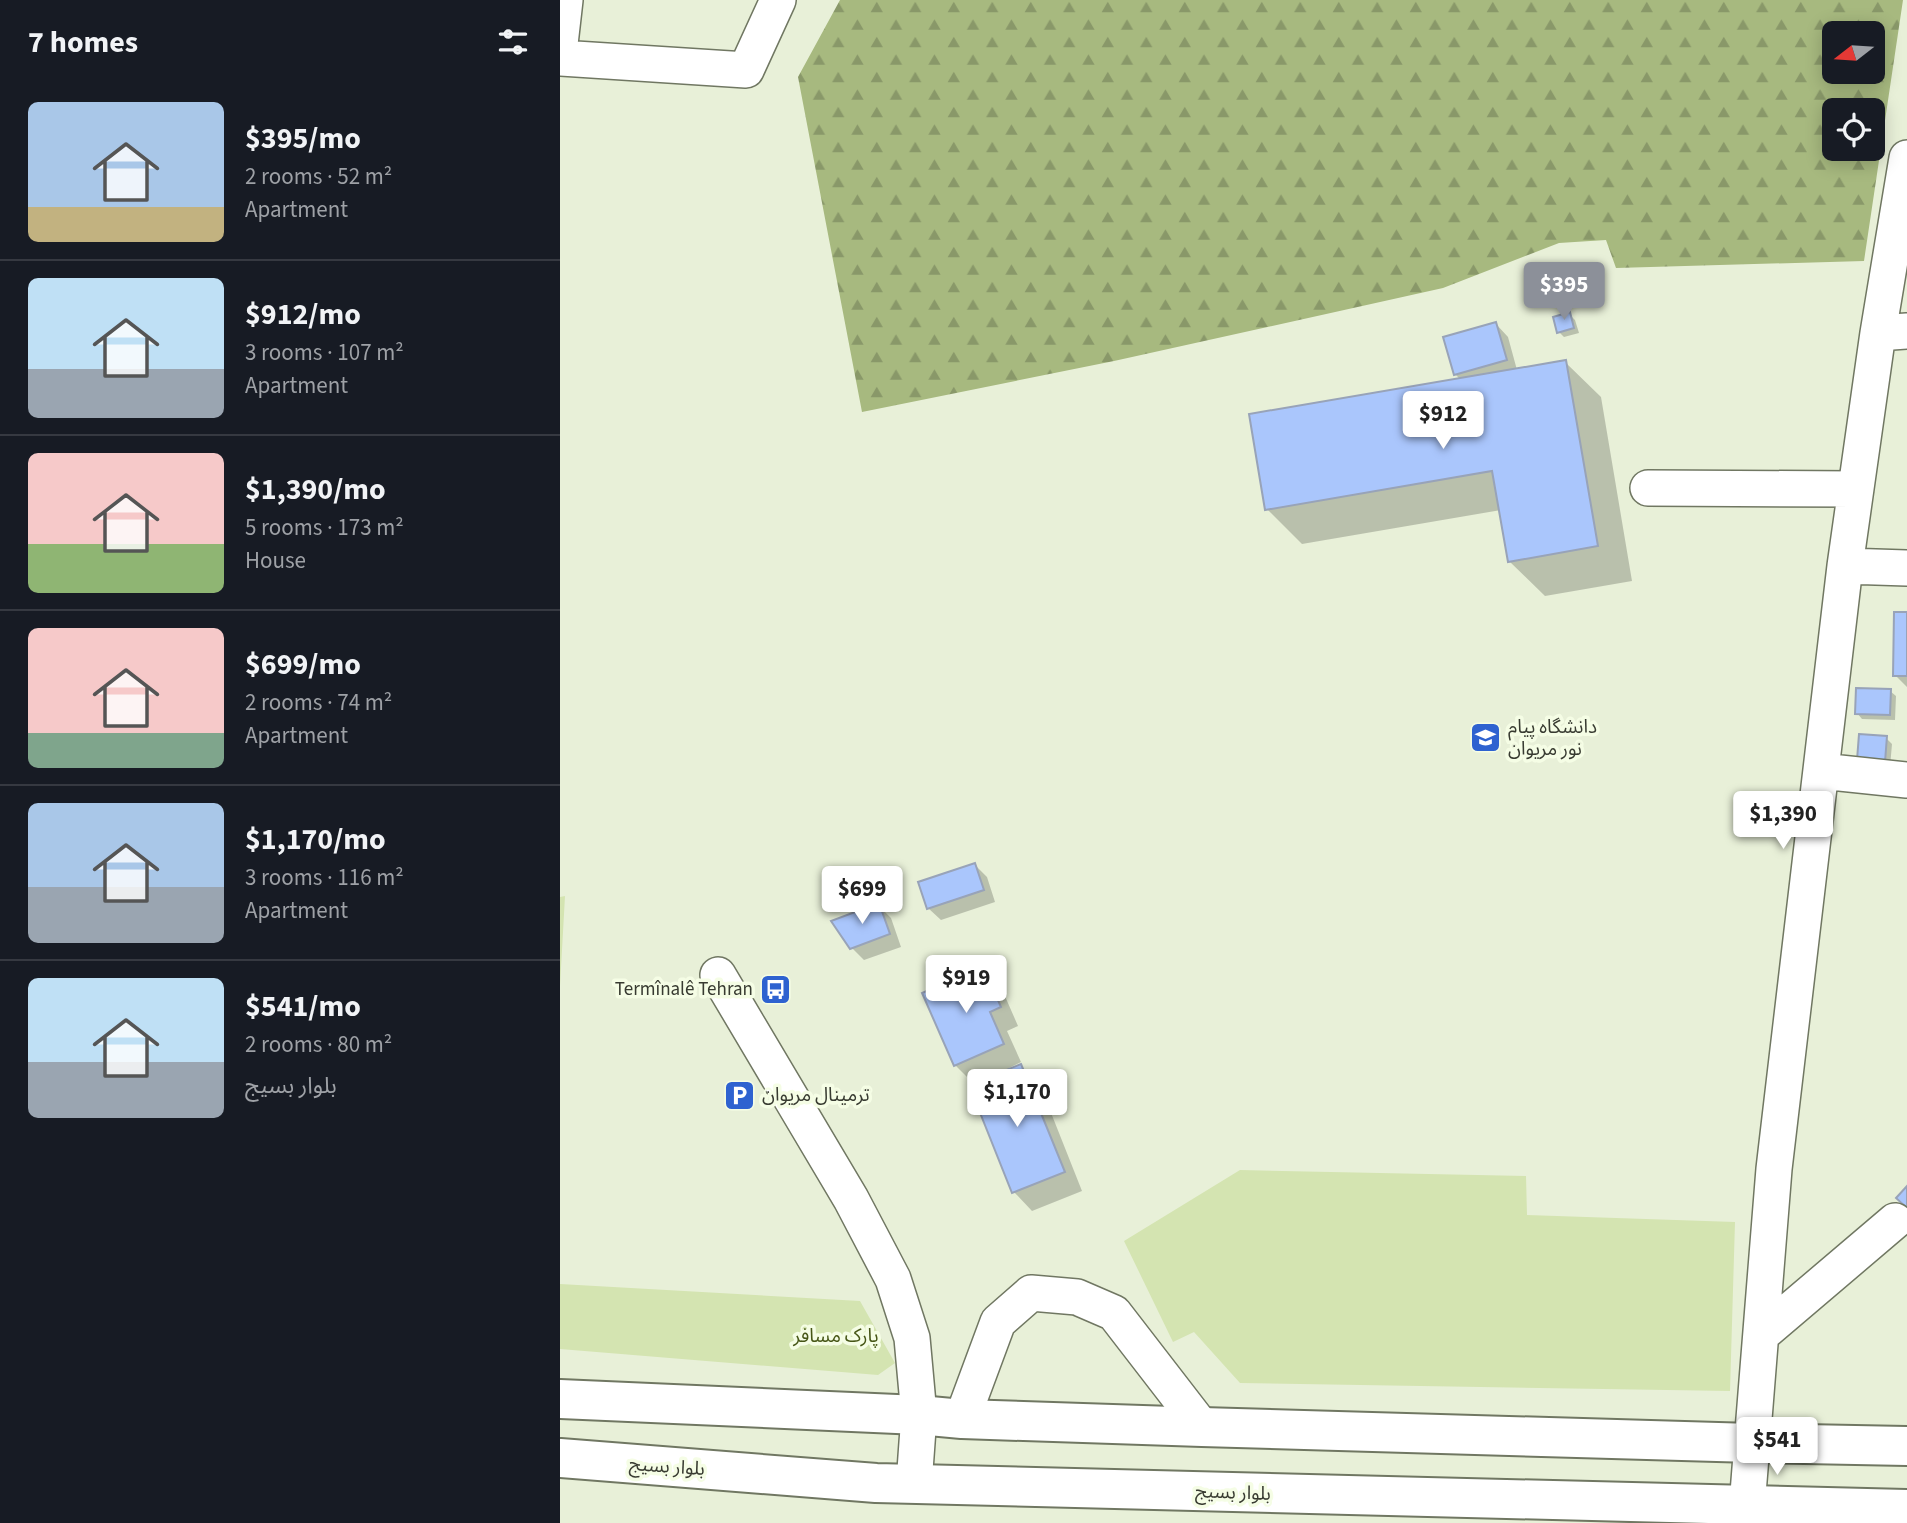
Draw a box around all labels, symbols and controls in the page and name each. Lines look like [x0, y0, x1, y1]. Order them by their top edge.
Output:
text: 7 homes [28, 21, 138, 64]
north arrow [1822, 21, 1885, 84]
map controls [1822, 21, 1885, 161]
icon: filters [494, 23, 532, 61]
button: locate [1822, 98, 1885, 161]
text: $395/mo [245, 117, 361, 160]
icon: home [84, 130, 168, 214]
text: 2 rooms · 52 m² [245, 160, 392, 193]
text: Apartment [245, 193, 348, 226]
pin: $395 [1523, 262, 1605, 322]
text: $395 [1540, 268, 1588, 301]
text: $912/mo [245, 293, 361, 336]
icon: home [84, 306, 168, 390]
text: 3 rooms · 107 m² [245, 336, 404, 369]
text: Apartment [245, 369, 348, 402]
pin: $912 [1402, 392, 1484, 451]
text: $912 [1419, 397, 1467, 430]
text: $1,390/mo [245, 468, 386, 511]
icon: home [84, 481, 168, 565]
text: 5 rooms · 173 m² [245, 511, 404, 544]
text: House [245, 544, 306, 577]
text: $699/mo [245, 643, 361, 686]
icon: home [84, 656, 168, 740]
text: 2 rooms · 74 m² [245, 686, 392, 719]
place label: دانشگاه پیام نور مریوان [1508, 714, 1597, 763]
text: Apartment [245, 719, 348, 752]
school or university icon: دانشگاه پیام نور مریوان [1468, 721, 1502, 755]
pin: $1,390 [1726, 792, 1840, 851]
text: $1,390 [1749, 797, 1817, 830]
text: $1,170/mo [245, 818, 386, 861]
icon: home [84, 831, 168, 915]
text: 3 rooms · 116 m² [245, 861, 404, 894]
pin: $699 [821, 866, 903, 926]
text: $699 [838, 872, 886, 905]
text: Apartment [245, 894, 348, 927]
pin: $919 [925, 956, 1007, 1015]
text: $919 [942, 961, 990, 994]
bus stop icon: Termînalê Tehran [759, 972, 793, 1006]
place label: Termînalê Tehran [615, 976, 753, 1003]
text: $541/mo [245, 985, 361, 1028]
icon: home [84, 1006, 168, 1090]
text: 2 rooms · 80 m² [245, 1028, 392, 1061]
text: بلوار بسیج [245, 1069, 337, 1102]
pin: $1,170 [960, 1070, 1074, 1129]
text: $1,170 [983, 1075, 1051, 1108]
parking icon: ترمینال مریوان [722, 1078, 756, 1112]
place label: ترمینال مریوان [762, 1082, 870, 1109]
park label: پارک مسافر [792, 1323, 879, 1350]
pin: $541 [1736, 1418, 1818, 1477]
text: $541 [1753, 1423, 1801, 1456]
street label: بلوار بسیج [628, 1451, 706, 1483]
street label: بلوار بسیج [1195, 1478, 1271, 1508]

